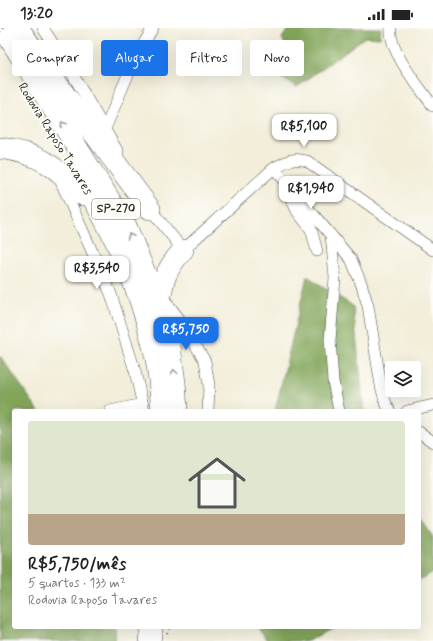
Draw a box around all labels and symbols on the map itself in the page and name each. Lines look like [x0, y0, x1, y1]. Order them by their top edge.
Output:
street label: Rodovia Raposo Tavares [14, 80, 97, 199]
pin: R$5,100 [267, 114, 341, 148]
one-way arrow [60, 121, 68, 128]
pin: R$1,940 [274, 176, 348, 210]
road number: SP-270 [92, 199, 140, 219]
one-way arrow [127, 232, 135, 240]
pin: R$3,540 [60, 256, 134, 290]
pin: R$5,750 [149, 317, 223, 351]
one-way arrow [170, 369, 179, 375]

